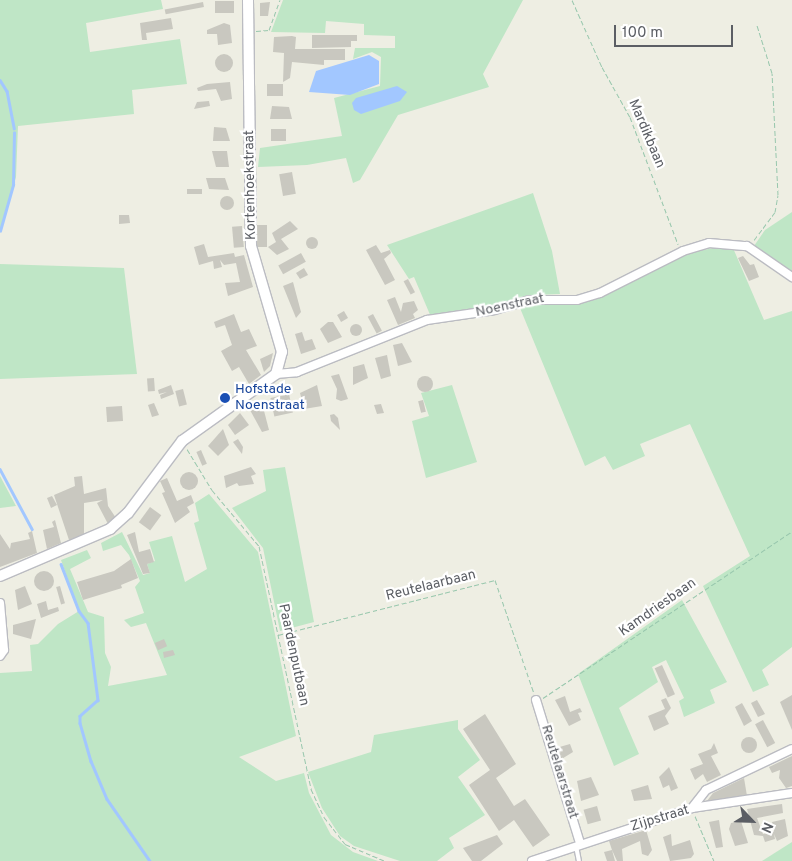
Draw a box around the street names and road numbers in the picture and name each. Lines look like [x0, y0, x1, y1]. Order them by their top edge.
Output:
street label: Mardikbaan [624, 97, 668, 171]
street label: Kortenhoekstraat [242, 130, 260, 240]
street label: Noenstraat [474, 291, 546, 321]
street label: Reutelaarbaan [384, 567, 478, 605]
street label: Kamdriesbaan [616, 575, 700, 641]
street label: Paardenputbaan [274, 602, 312, 708]
street label: Reutelaarstraat [537, 723, 581, 821]
street label: Zijpstraat [629, 802, 691, 836]

